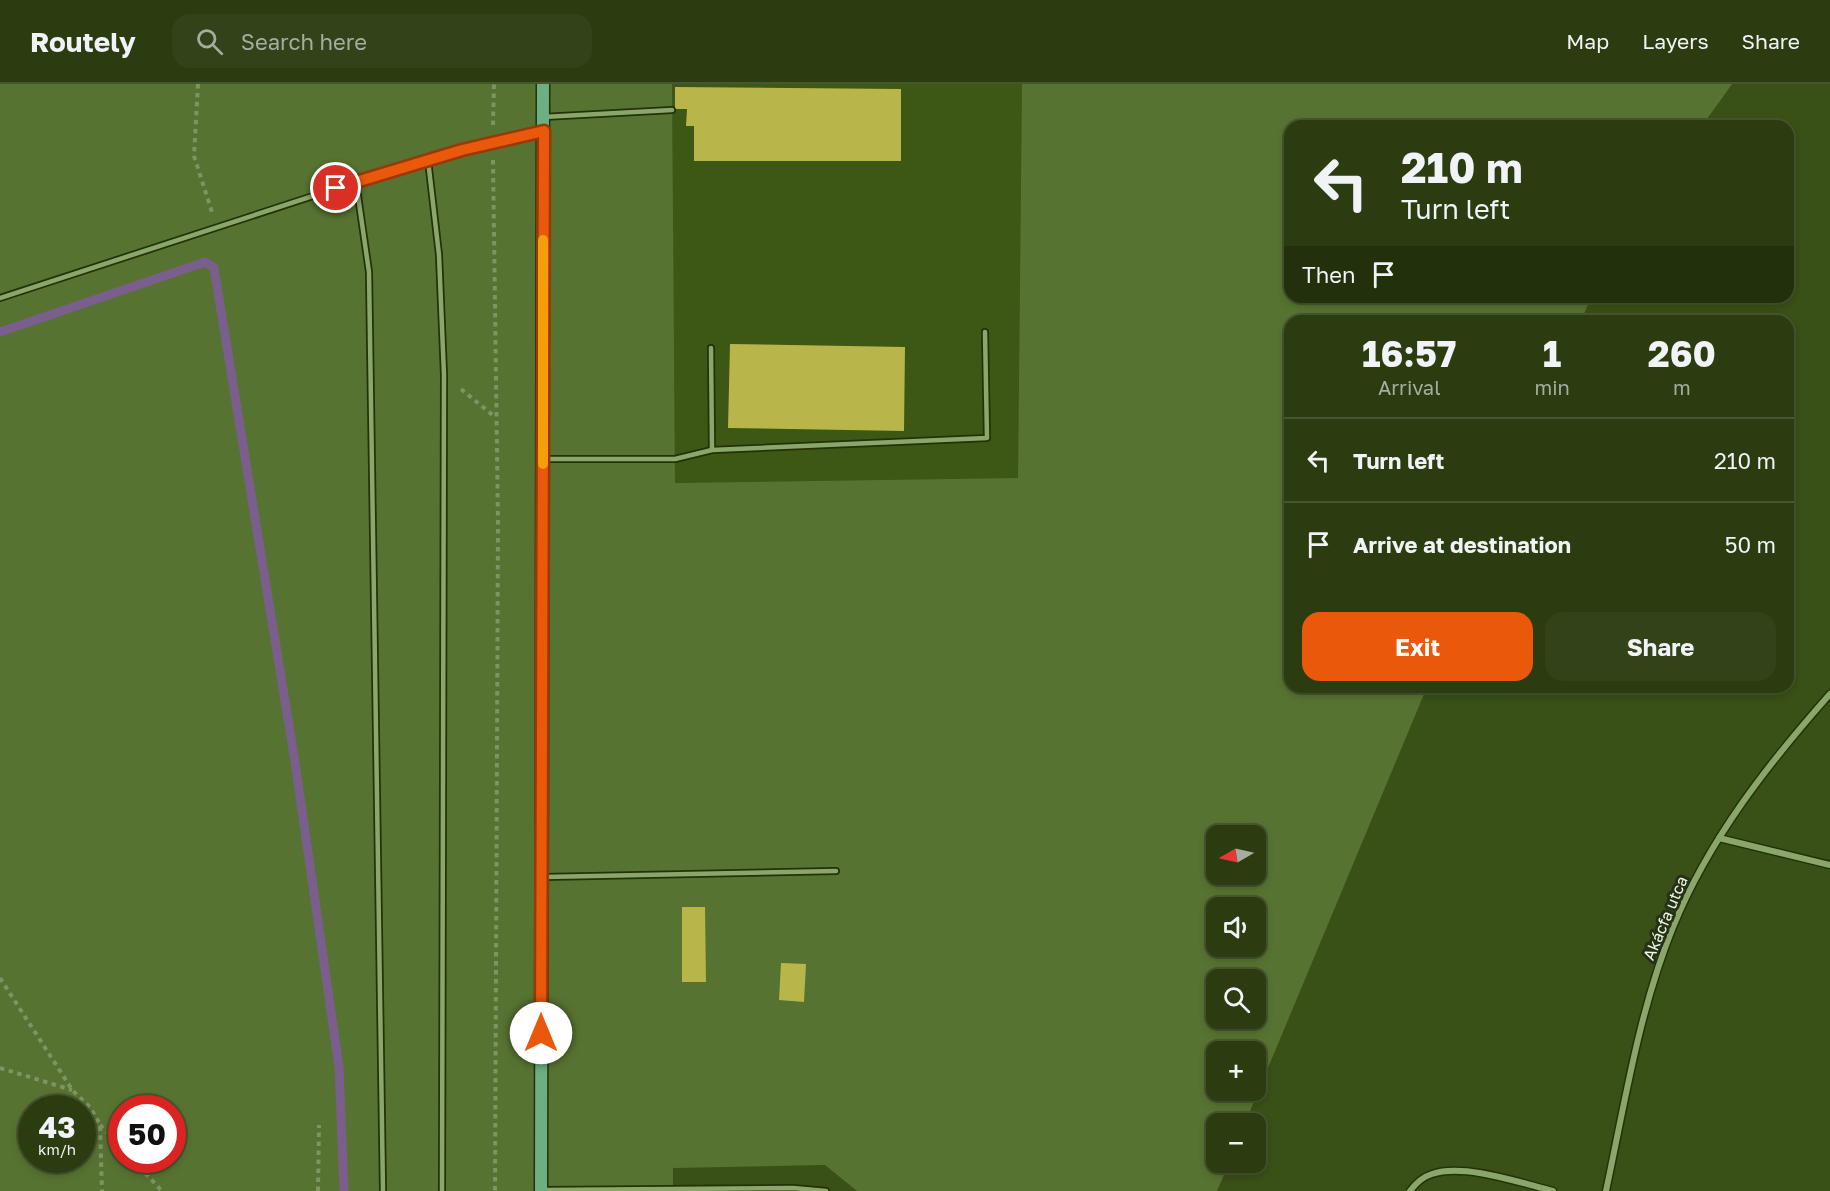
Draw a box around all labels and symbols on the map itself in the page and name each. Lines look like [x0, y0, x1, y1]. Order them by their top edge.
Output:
pin [310, 162, 361, 213]
north arrow [1206, 825, 1266, 885]
street label: Akácfa utca [1638, 873, 1692, 963]
position arrow [509, 1001, 573, 1065]
speed limit sign: 50 [108, 1095, 186, 1173]

